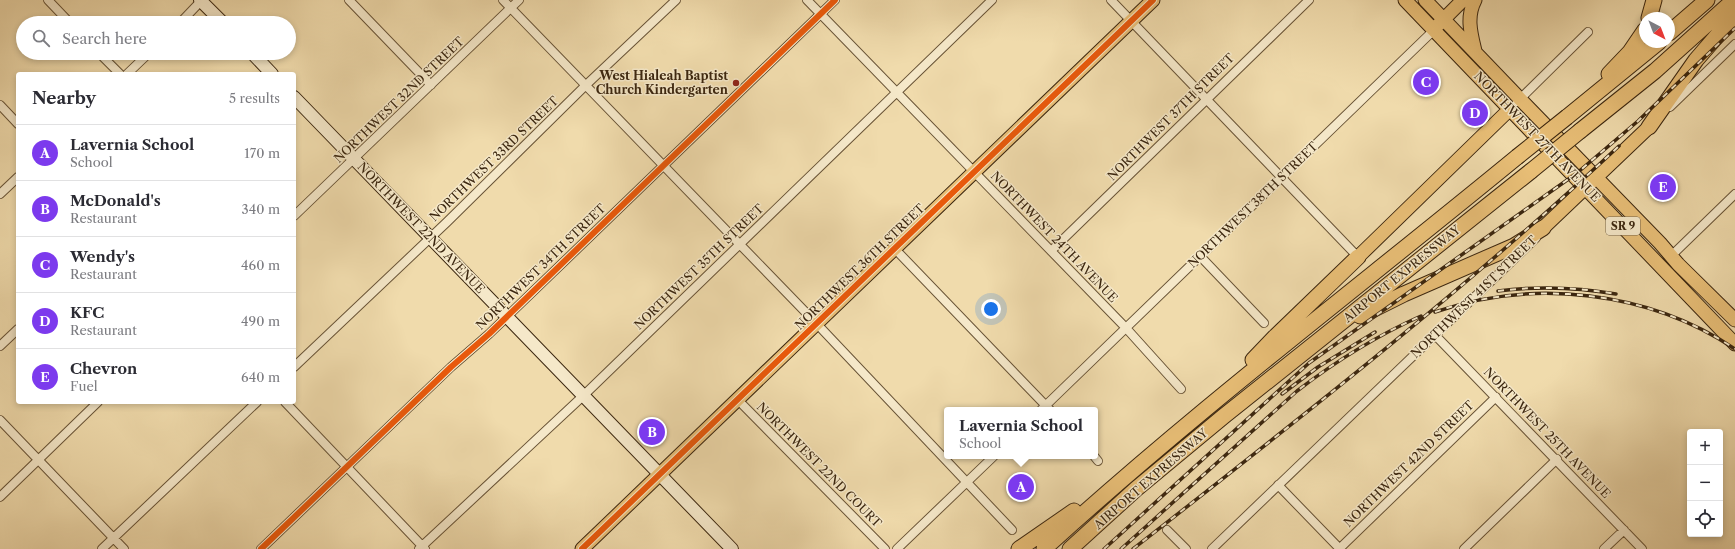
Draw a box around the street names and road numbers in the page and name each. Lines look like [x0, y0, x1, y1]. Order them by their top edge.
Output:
street label: NORTHWEST 32ND STREET [331, 34, 467, 166]
street label: NORTHWEST 37TH STREET [1104, 50, 1237, 183]
street label: NORTHWEST 27TH AVENUE [1471, 68, 1604, 205]
street label: NORTHWEST 33RD STREET [426, 93, 561, 224]
street label: NORTHWEST 38TH STREET [1185, 139, 1321, 271]
street label: NORTHWEST 22ND AVENUE [355, 159, 488, 296]
street label: NORTHWEST 24TH AVENUE [988, 168, 1121, 305]
street label: NORTHWEST 34TH STREET [473, 201, 609, 333]
street label: NORTHWEST 35TH STREET [631, 201, 766, 332]
street label: NORTHWEST 36TH STREET [792, 201, 928, 333]
road number: SR 9 [1606, 217, 1640, 235]
street label: AIRPORT EXPRESSWAY [1339, 222, 1464, 326]
street label: NORTHWEST 41ST STREET [1407, 232, 1540, 361]
street label: NORTHWEST 25TH AVENUE [1481, 364, 1614, 501]
street label: NORTHWEST 42ND STREET [1340, 397, 1477, 530]
street label: NORTHWEST 22ND COURT [754, 399, 885, 530]
street label: AIRPORT EXPRESSWAY [1090, 425, 1211, 533]

